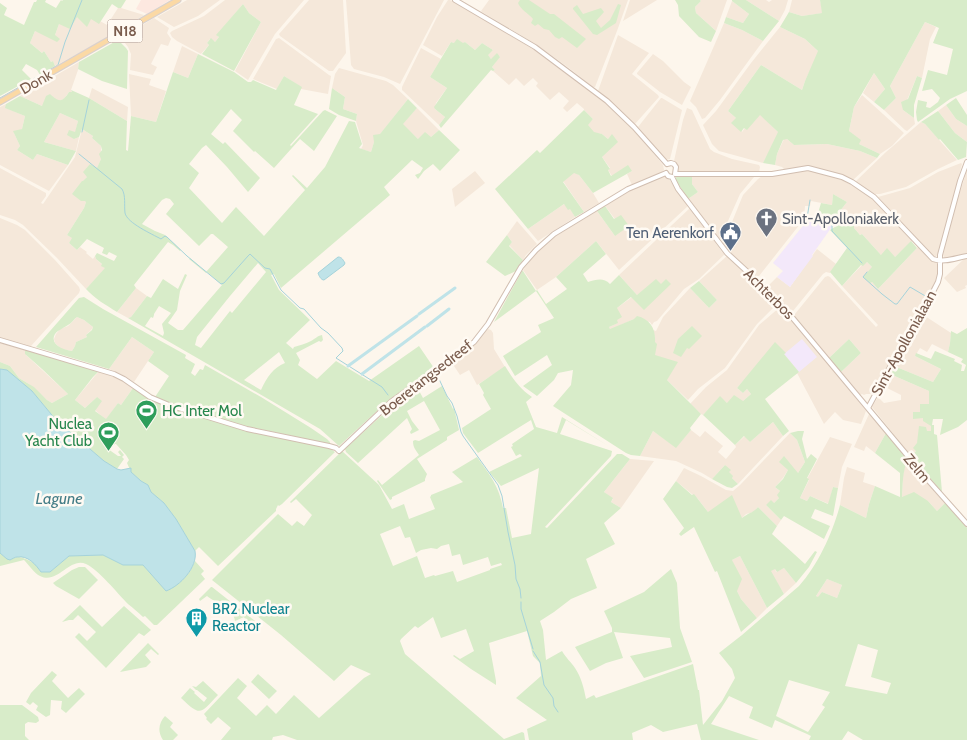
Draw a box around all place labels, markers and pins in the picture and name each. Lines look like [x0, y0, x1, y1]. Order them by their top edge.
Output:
church icon: Sint-Apolloniakerk [754, 207, 778, 238]
place label: Sint-Apolloniakerk [782, 210, 899, 228]
public building icon: Ten Aerenkorf [718, 221, 742, 252]
place label: Ten Aerenkorf [626, 224, 714, 242]
sports icon: HC Inter Mol [134, 399, 158, 430]
place label: HC Inter Mol [162, 402, 242, 420]
place label: Nuclea Yacht Club [24, 415, 93, 450]
sports icon: Nuclea Yacht Club [96, 421, 120, 452]
place label: BR2 Nuclear Reactor [212, 600, 290, 635]
building icon: BR2 Nuclear Reactor [184, 606, 208, 637]

